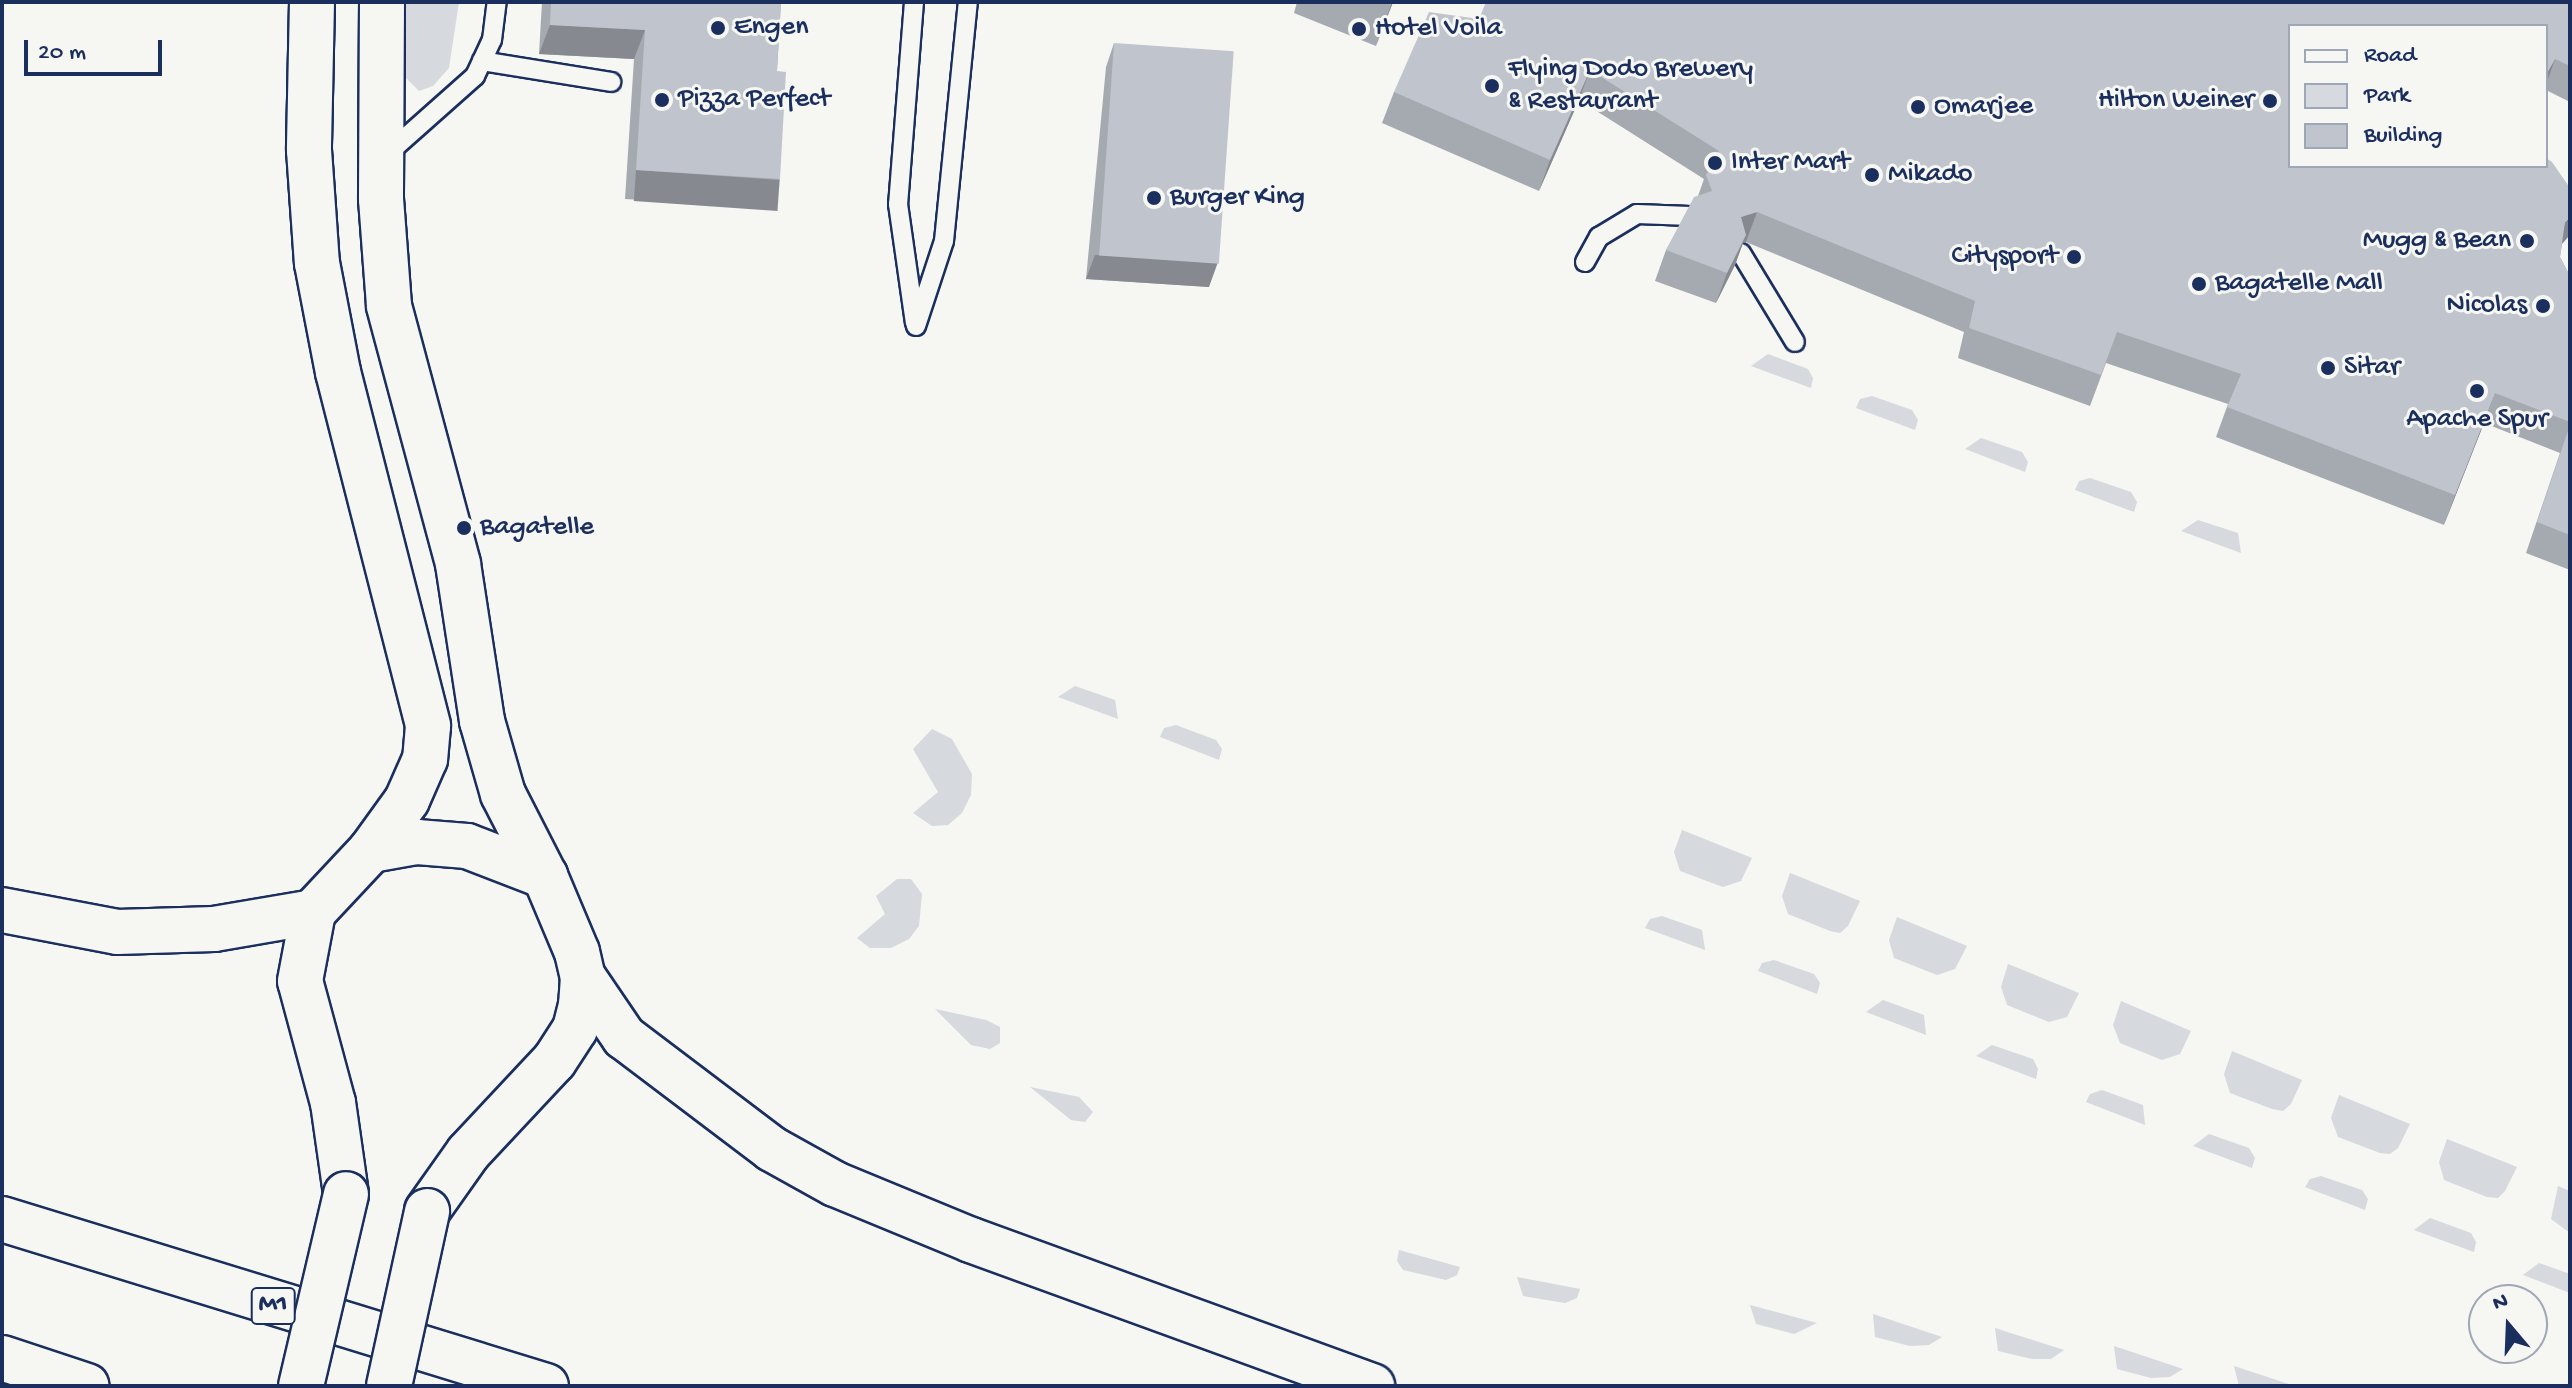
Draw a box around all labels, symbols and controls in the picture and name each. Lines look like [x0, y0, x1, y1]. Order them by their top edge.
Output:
place label: Engen [734, 11, 808, 45]
place label: Hotel Voila [1375, 12, 1502, 46]
marker: Engen [709, 19, 727, 37]
marker: Hotel Voila [1350, 20, 1368, 38]
scale bar [28, 24, 166, 74]
legend [2288, 24, 2548, 168]
text: 20 m [38, 39, 86, 68]
text: Road [2364, 42, 2416, 71]
place label: Flying Dodo Brewery & Restaurant [1508, 53, 1753, 119]
marker: Flying Dodo Brewery & Restaurant [1483, 77, 1501, 95]
text: Park [2364, 82, 2410, 111]
place label: Pizza Perfect [678, 83, 830, 117]
place label: Hilton Weiner [2098, 84, 2254, 118]
place label: Omarjee [1934, 90, 2033, 124]
marker: Pizza Perfect [653, 91, 671, 109]
marker: Hilton Weiner [2261, 92, 2279, 110]
marker: Omarjee [1909, 98, 1927, 116]
text: Building [2364, 122, 2442, 151]
place label: Inter Mart [1731, 146, 1850, 180]
marker: Inter Mart [1706, 154, 1724, 172]
place label: Mikado [1888, 158, 1972, 192]
marker: Mikado [1863, 166, 1881, 184]
place label: Burger King [1170, 181, 1305, 215]
marker: Burger King [1145, 189, 1163, 207]
place label: Mugg & Bean [2363, 224, 2511, 258]
marker: Mugg & Bean [2518, 232, 2536, 250]
place label: Citysport [1952, 240, 2058, 274]
marker: Citysport [2065, 248, 2083, 266]
place label: Bagatelle Mall [2215, 267, 2383, 301]
marker: Bagatelle Mall [2190, 275, 2208, 293]
place label: Nicolas [2447, 289, 2527, 323]
marker: Nicolas [2534, 297, 2552, 315]
place label: Sitar [2344, 351, 2400, 385]
marker: Sitar [2319, 359, 2337, 377]
marker: Apache Spur [2468, 382, 2486, 400]
place label: Apache Spur [2406, 403, 2548, 437]
place label: Bagatelle [480, 511, 594, 545]
marker: Bagatelle [455, 519, 473, 537]
road number: M1 [249, 1284, 297, 1328]
north arrow [2468, 1284, 2548, 1364]
text: N [2490, 1289, 2512, 1318]

